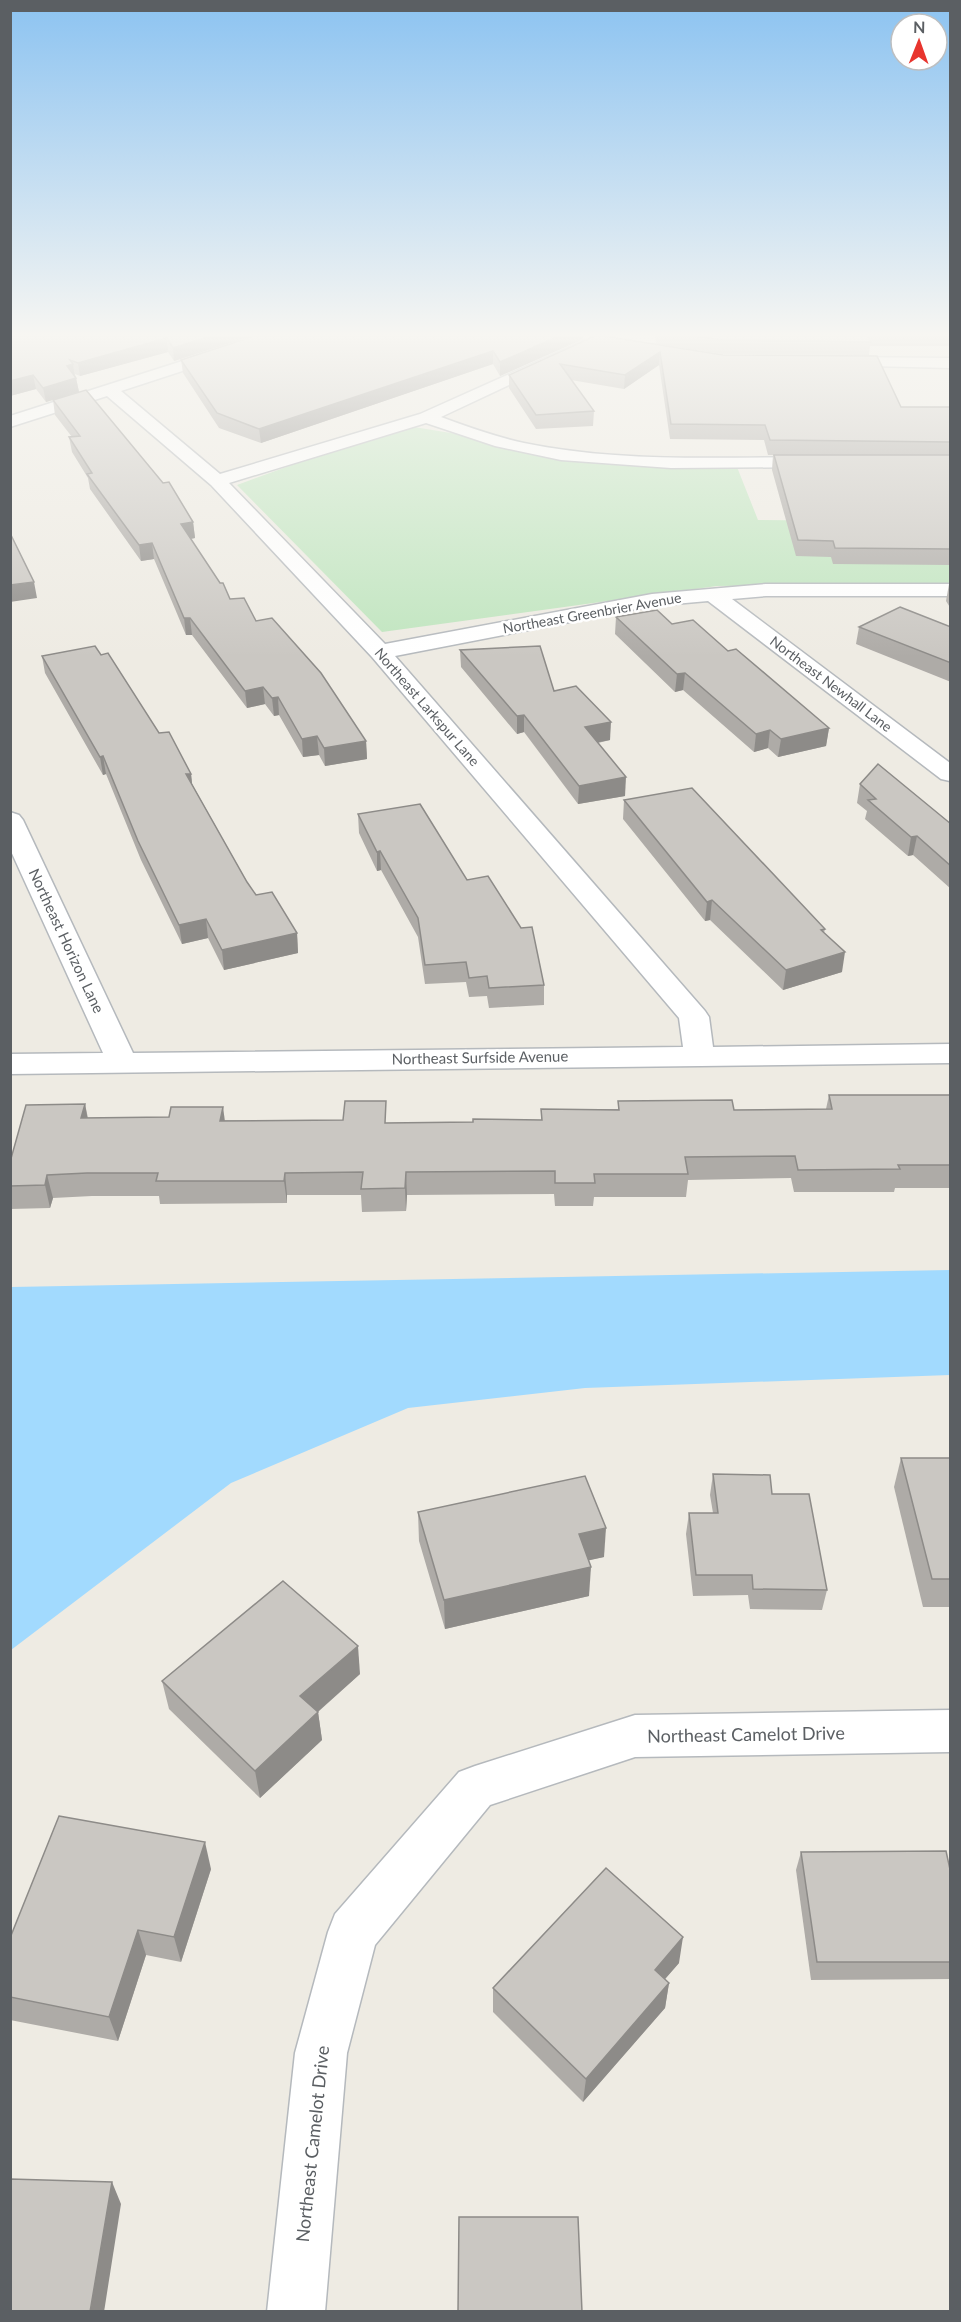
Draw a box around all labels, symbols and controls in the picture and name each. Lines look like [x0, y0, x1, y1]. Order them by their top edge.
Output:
north arrow [889, 12, 949, 72]
text: N [913, 17, 926, 36]
street label: Northeast Greenbrier Avenue [501, 588, 682, 637]
street label: Northeast Newhall Lane [767, 632, 896, 735]
street label: Northeast Larkspur Lane [371, 644, 483, 769]
street label: Northeast Horizon Lane [25, 865, 108, 1016]
street label: Northeast Surfside Avenue [392, 1046, 568, 1068]
street label: Northeast Camelot Drive [647, 1721, 845, 1747]
street label: Northeast Camelot Drive [291, 2044, 333, 2243]

